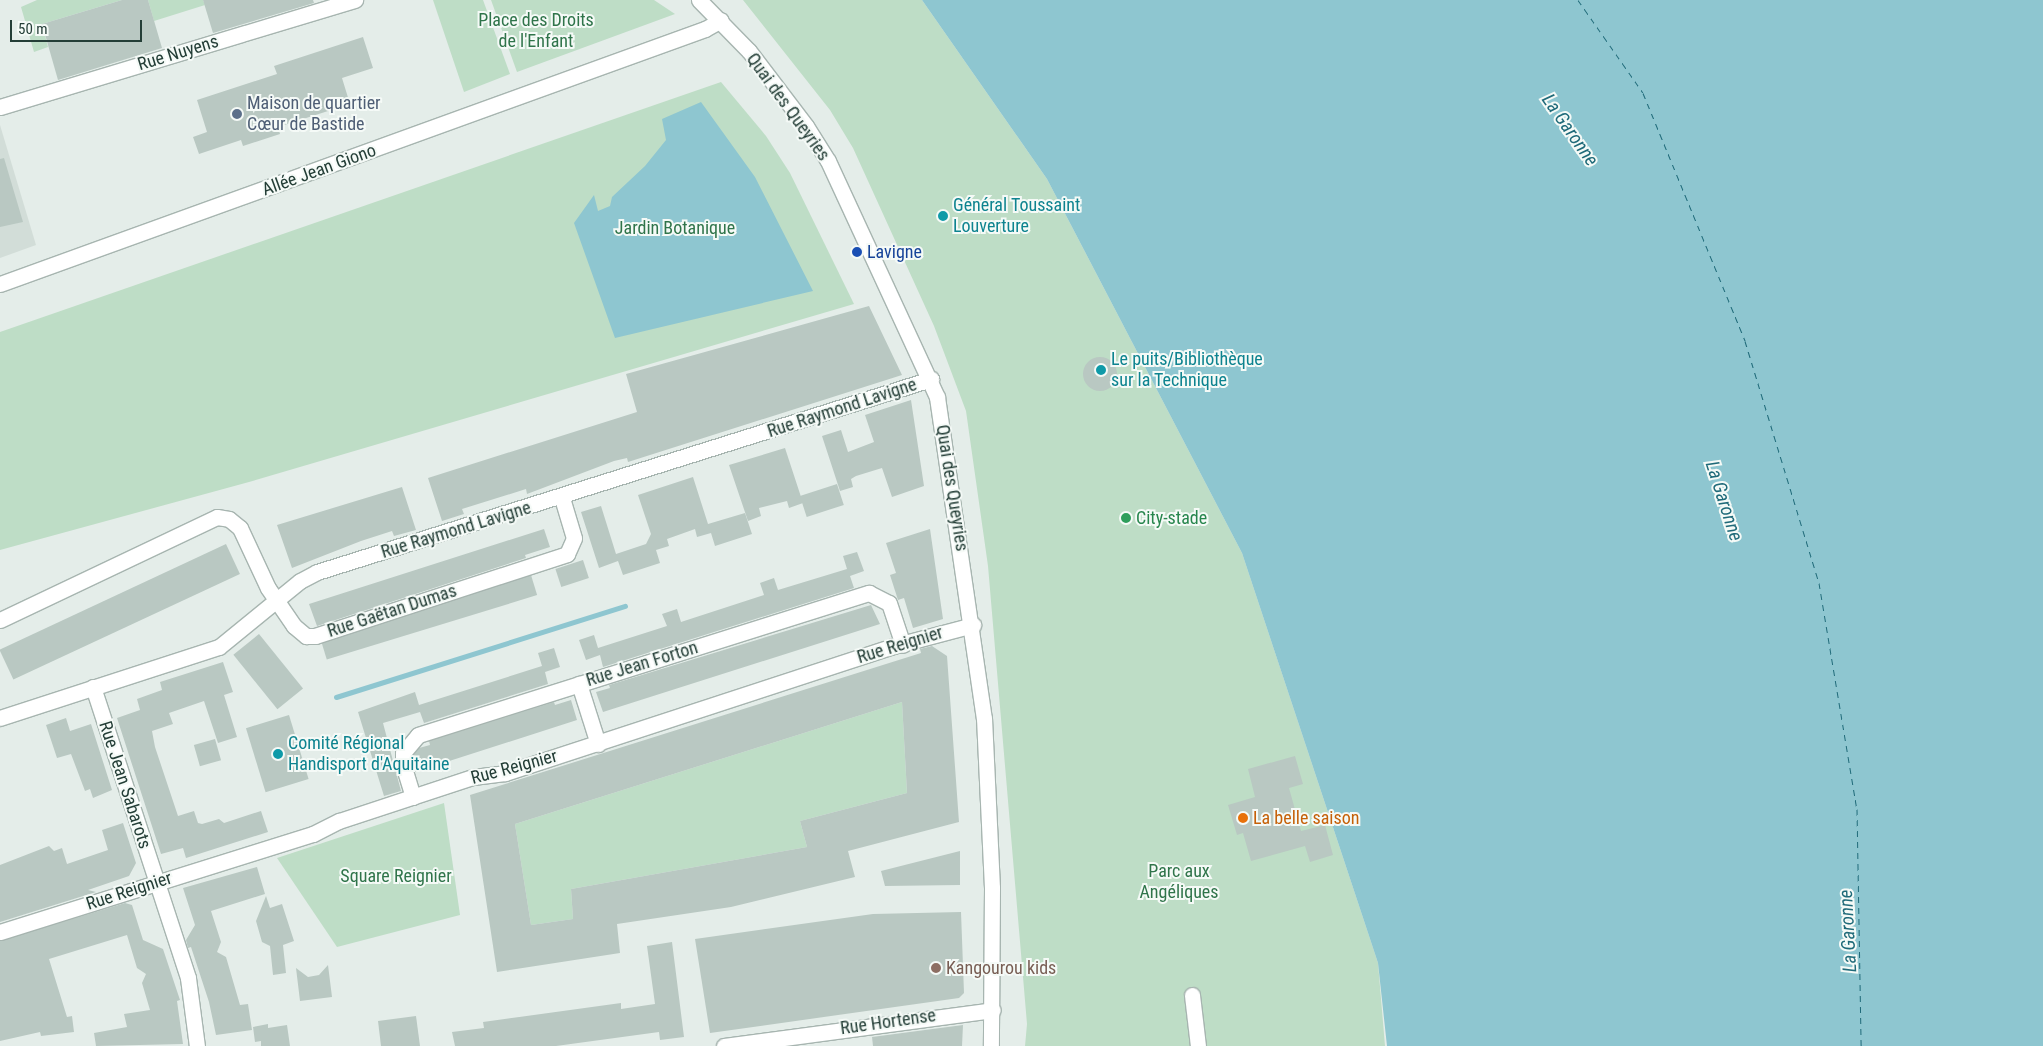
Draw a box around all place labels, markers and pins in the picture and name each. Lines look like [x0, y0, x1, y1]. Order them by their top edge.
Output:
place label: Maison de quartier Cœur de Bastide [247, 93, 381, 136]
marker: Maison de quartier Cœur de Bastide [231, 108, 243, 120]
place label: Général Toussaint Louverture [953, 195, 1081, 238]
marker: Général Toussaint Louverture [937, 210, 949, 222]
place label: Lavigne [867, 241, 922, 263]
marker: Lavigne [851, 246, 863, 258]
place label: Le puits/Bibliothèque sur la Technique [1111, 349, 1263, 392]
marker: Le puits/Bibliothèque sur la Technique [1095, 364, 1107, 376]
place label: City-stade [1136, 507, 1207, 529]
marker: City-stade [1120, 512, 1132, 524]
place label: Comité Régional Handisport d'Aquitaine [288, 733, 450, 776]
marker: Comité Régional Handisport d'Aquitaine [272, 748, 284, 760]
place label: La belle saison [1253, 807, 1359, 829]
marker: La belle saison [1237, 812, 1249, 824]
place label: Kangourou kids [946, 957, 1056, 979]
marker: Kangourou kids [930, 962, 942, 974]

